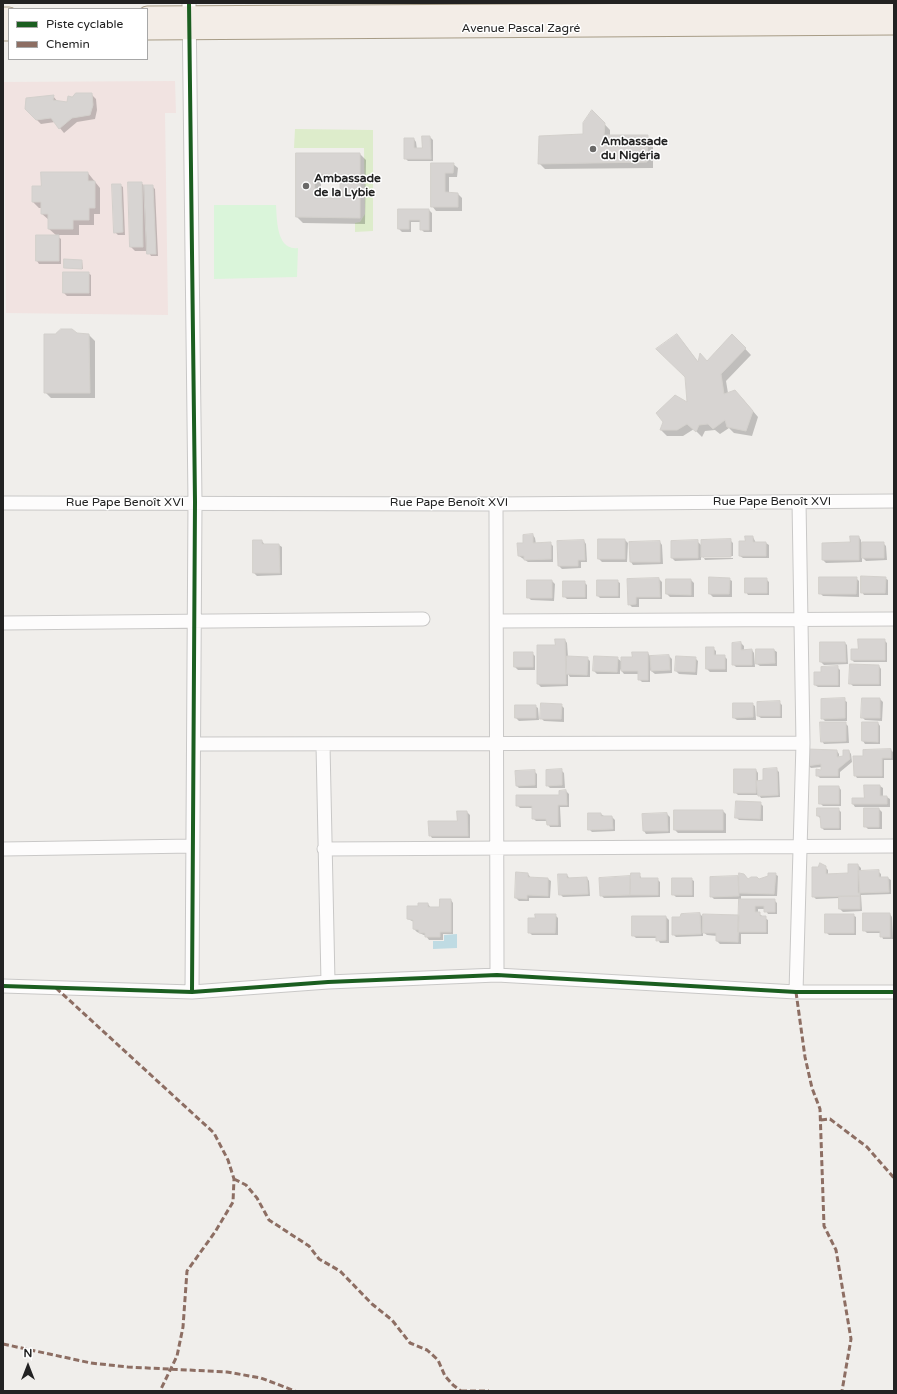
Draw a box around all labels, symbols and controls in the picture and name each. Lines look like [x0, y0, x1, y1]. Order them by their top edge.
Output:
legend [8, 8, 148, 60]
text: Piste cyclable [46, 17, 123, 31]
street label: Avenue Pascal Zagré [462, 22, 580, 36]
text: Chemin [46, 37, 90, 51]
place label: Ambassade du Nigéria [601, 135, 668, 163]
marker: Ambassade du Nigéria [588, 144, 598, 154]
place label: Ambassade de la Lybie [314, 172, 381, 200]
marker: Ambassade de la Lybie [301, 181, 311, 191]
street label: Rue Pape Benoît XVI [713, 495, 831, 509]
street label: Rue Pape Benoît XVI [66, 496, 184, 510]
street label: Rue Pape Benoît XVI [390, 496, 508, 510]
north arrow [8, 1346, 48, 1386]
text: N [24, 1347, 32, 1360]

